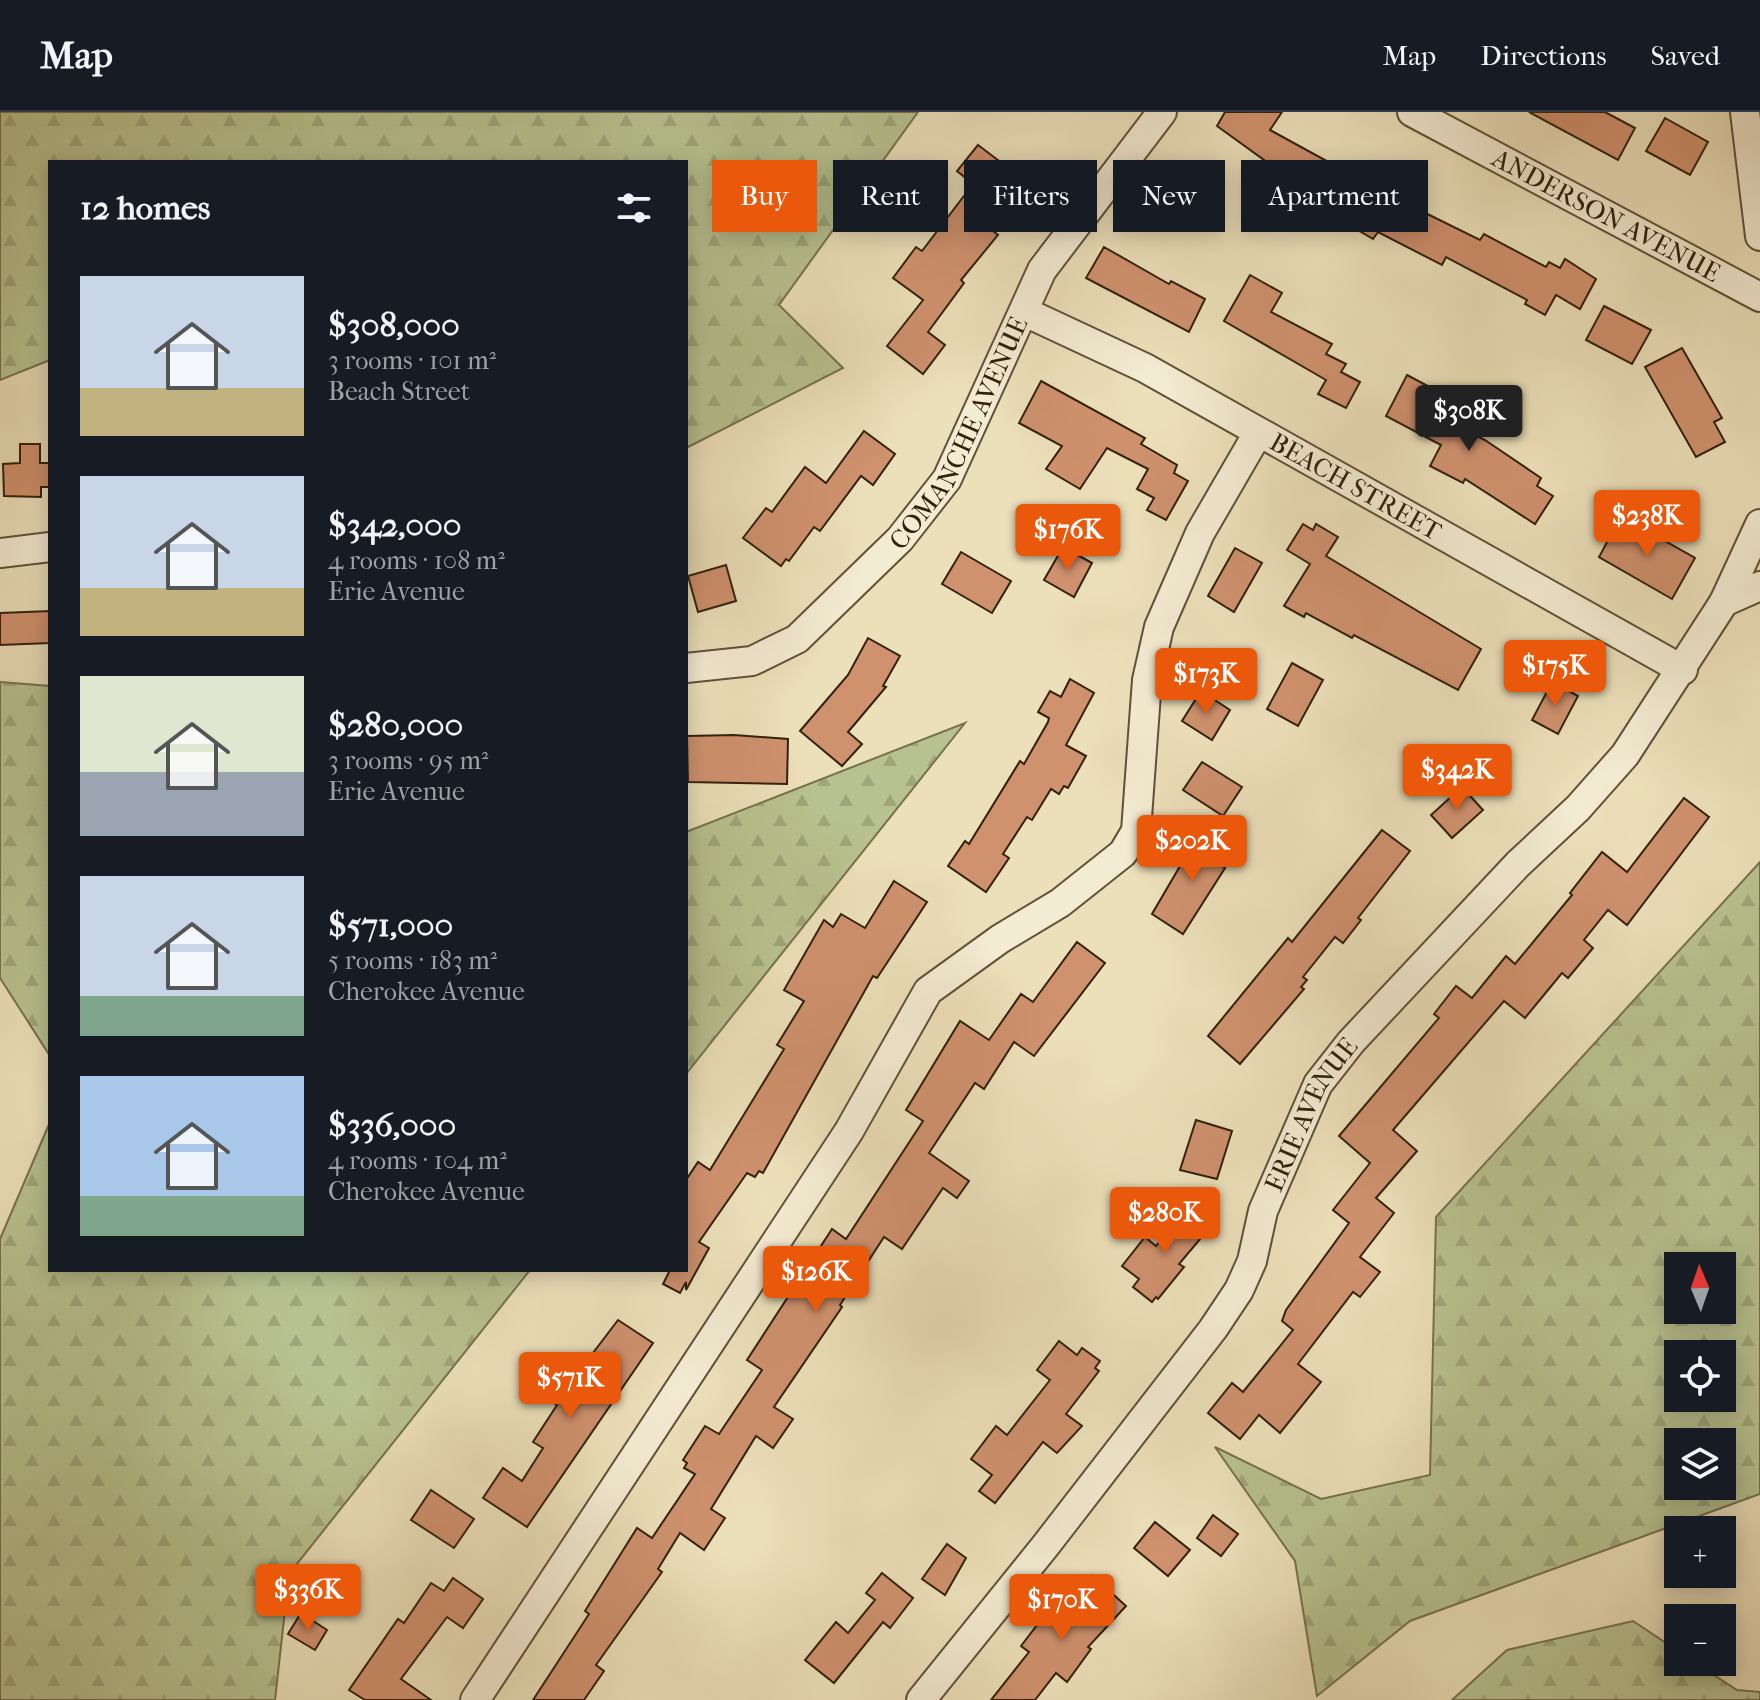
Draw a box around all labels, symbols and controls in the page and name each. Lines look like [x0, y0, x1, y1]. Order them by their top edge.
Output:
text: Map [40, 33, 113, 78]
text: Map [1383, 39, 1436, 72]
text: Directions [1480, 39, 1607, 72]
text: Saved [1651, 39, 1720, 72]
street label: ANDERSON AVENUE [1486, 142, 1725, 289]
chip: Buy [712, 160, 817, 232]
chip: Rent [833, 160, 948, 232]
chip: Filters [964, 160, 1097, 232]
chip: New [1113, 160, 1225, 232]
chip: Apartment [1241, 160, 1428, 232]
icon: filters [612, 186, 656, 230]
text: 12 homes [80, 188, 210, 228]
text: $308,000 [328, 305, 460, 345]
icon: home [144, 308, 240, 404]
street label: COMANCHE AVENUE [883, 312, 1035, 556]
text: 3 rooms · 101 m² [328, 345, 496, 376]
text: Beach Street [328, 376, 470, 407]
pin: $308K [1413, 385, 1525, 453]
text: $308K [1433, 395, 1505, 426]
street label: BEACH STREET [1264, 426, 1447, 547]
pin: $238K [1591, 490, 1703, 558]
text: $238K [1612, 500, 1682, 531]
pin: $176K [1012, 504, 1124, 572]
text: $342,000 [328, 505, 462, 545]
icon: home [144, 508, 240, 604]
text: $176K [1033, 514, 1103, 545]
text: 4 rooms · 108 m² [328, 545, 505, 576]
text: Erie Avenue [328, 576, 465, 607]
pin: $175K [1499, 640, 1611, 708]
pin: $173K [1150, 648, 1262, 716]
text: $175K [1522, 650, 1588, 681]
text: $173K [1173, 658, 1239, 689]
text: $280,000 [328, 705, 463, 745]
icon: home [144, 708, 240, 804]
pin: $342K [1401, 744, 1513, 812]
text: 3 rooms · 95 m² [328, 745, 488, 776]
text: $342K [1421, 754, 1493, 785]
text: Erie Avenue [328, 776, 465, 807]
pin: $202K [1136, 815, 1248, 883]
text: $202K [1155, 825, 1229, 856]
text: $571,000 [328, 905, 453, 945]
icon: home [144, 908, 240, 1004]
text: 5 rooms · 183 m² [328, 945, 497, 976]
text: Cherokee Avenue [328, 976, 525, 1007]
street label: ERIE AVENUE [1258, 1032, 1364, 1196]
text: $336,000 [328, 1105, 456, 1145]
icon: home [144, 1108, 240, 1204]
text: 4 rooms · 104 m² [328, 1145, 507, 1176]
text: Cherokee Avenue [328, 1176, 525, 1207]
pin: $280K [1109, 1187, 1221, 1255]
text: $280K [1128, 1197, 1202, 1228]
pin: $126K [760, 1246, 872, 1314]
north arrow [1664, 1252, 1736, 1324]
map controls [1664, 1252, 1736, 1676]
text: $126K [781, 1256, 851, 1287]
button: locate [1664, 1340, 1736, 1412]
pin: $571K [514, 1352, 626, 1420]
text: $571K [537, 1362, 603, 1393]
button: layers [1664, 1428, 1736, 1500]
button: + [1664, 1516, 1736, 1588]
pin: $336K [252, 1564, 364, 1632]
text: $336K [274, 1574, 342, 1605]
pin: $170K [1006, 1574, 1118, 1642]
text: $170K [1027, 1584, 1097, 1615]
button: − [1664, 1604, 1736, 1676]

